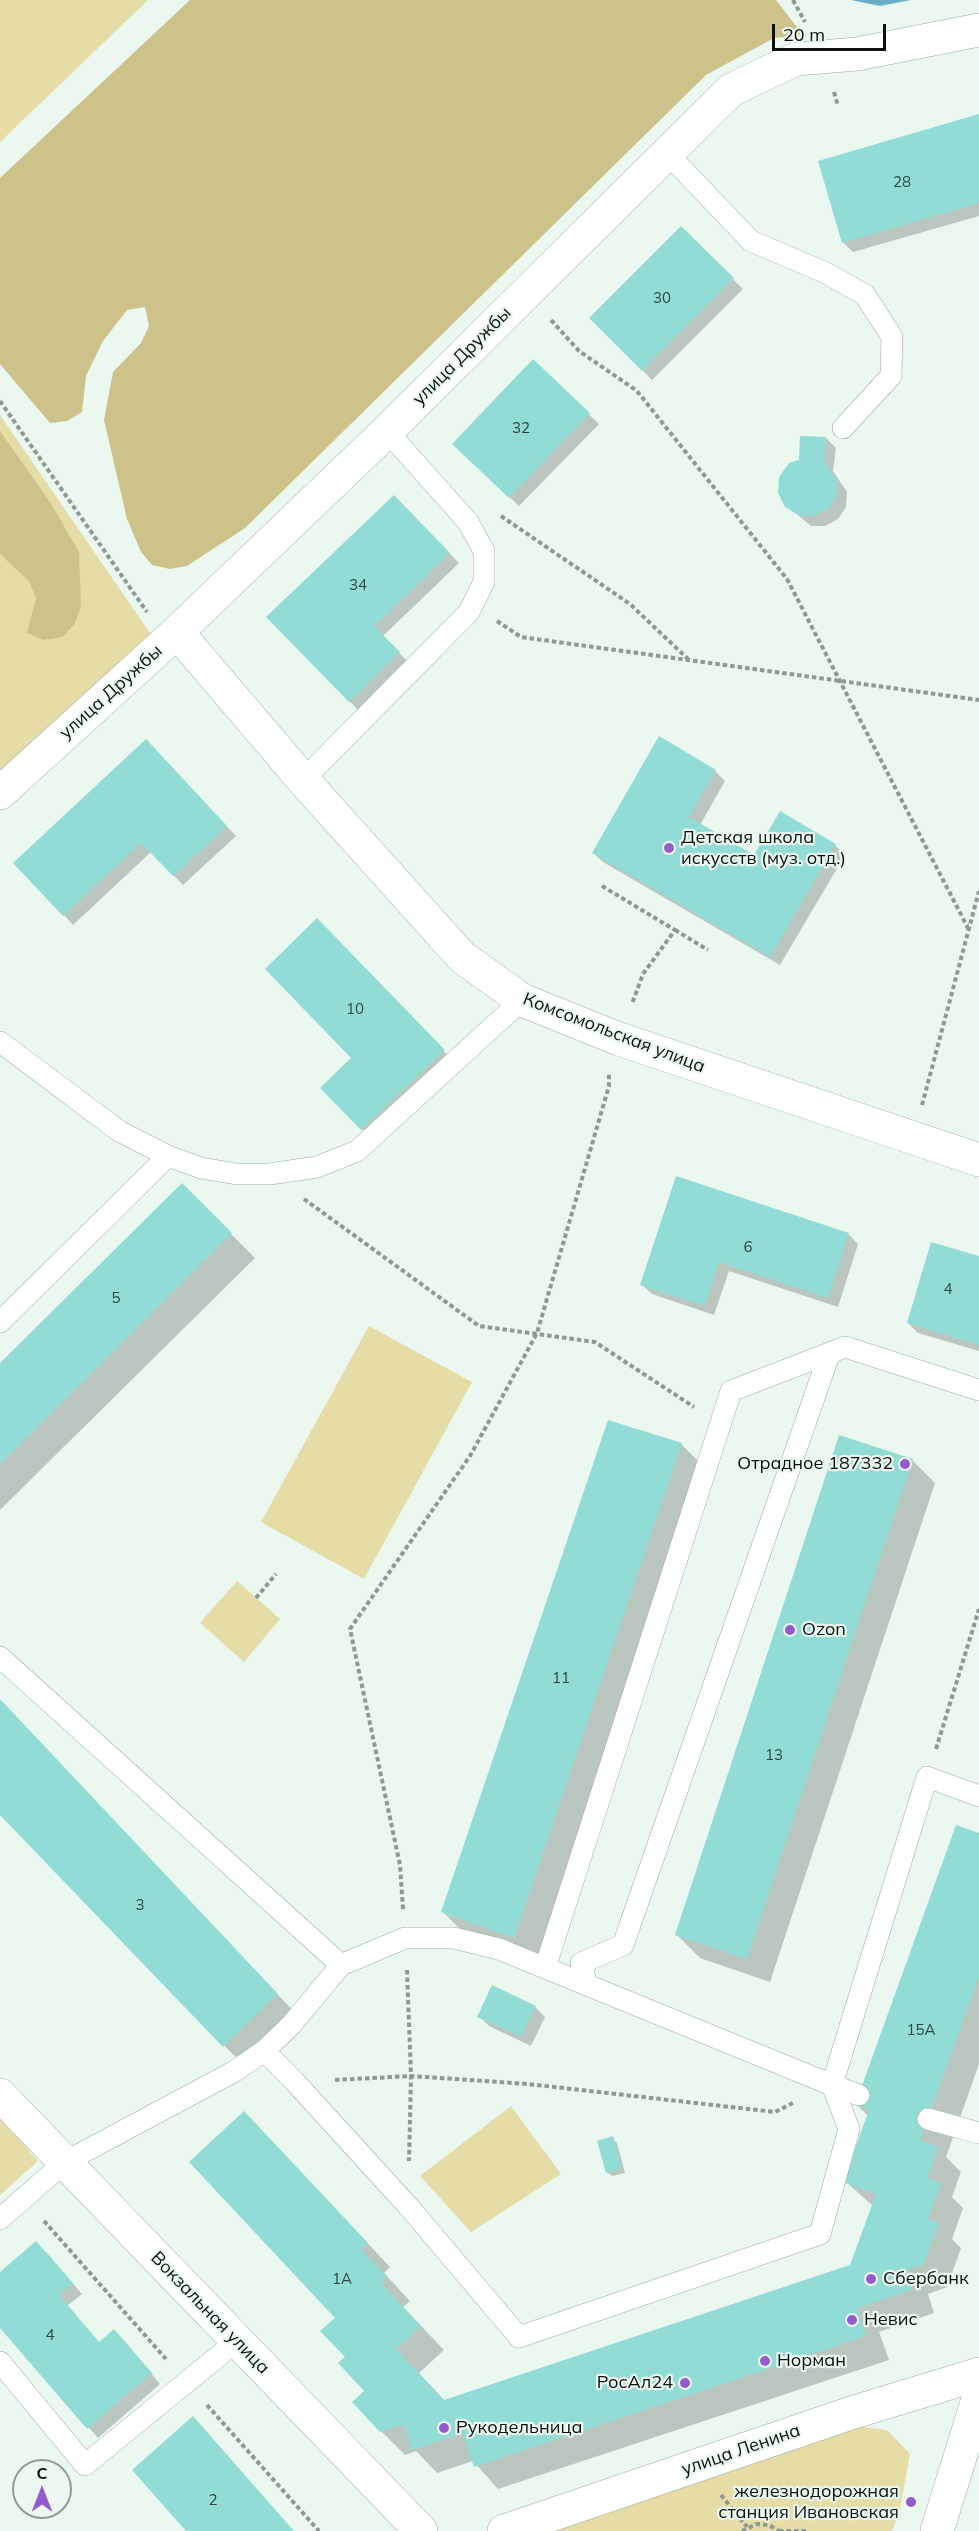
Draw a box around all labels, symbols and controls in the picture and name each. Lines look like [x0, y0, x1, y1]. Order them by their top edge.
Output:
scale bar [775, 12, 889, 50]
text: 20 m [783, 23, 825, 46]
house number: 28 [893, 173, 911, 191]
house number: 30 [653, 289, 671, 307]
street label: улица Дружбы [408, 302, 516, 410]
house number: 32 [512, 419, 530, 437]
house number: 34 [349, 576, 367, 594]
street label: улица Дружбы [55, 640, 167, 744]
place label: Детская школа искусств (муз. отд.) [681, 827, 846, 870]
marker: Детская школа искусств (муз. отд.) [662, 841, 676, 855]
street label: Комсомольская улица [520, 988, 708, 1078]
house number: 10 [346, 1000, 364, 1018]
house number: 6 [744, 1238, 752, 1256]
house number: 4 [944, 1280, 952, 1298]
house number: 5 [112, 1289, 120, 1307]
place label: Отрадное 187332 [737, 1453, 893, 1475]
marker: Отрадное 187332 [898, 1457, 912, 1471]
place label: Ozon [802, 1619, 846, 1641]
marker: Ozon [783, 1623, 797, 1637]
house number: 11 [552, 1669, 570, 1687]
house number: 13 [765, 1746, 783, 1764]
house number: 3 [136, 1896, 144, 1914]
house number: 15А [906, 2021, 936, 2039]
street label: Вокзальная улица [146, 2247, 274, 2379]
place label: Сбербанк [883, 2268, 969, 2290]
house number: 1А [332, 2270, 352, 2288]
marker: Сбербанк [864, 2272, 878, 2286]
place label: Невис [864, 2309, 918, 2331]
marker: Невис [845, 2313, 859, 2327]
house number: 4 [46, 2326, 54, 2344]
place label: Норман [777, 2350, 846, 2372]
marker: Норман [758, 2354, 772, 2368]
place label: РосАл24 [597, 2372, 673, 2394]
marker: РосАл24 [678, 2376, 692, 2390]
place label: Рукодельница [456, 2417, 582, 2439]
street label: улица Ленина [679, 2420, 803, 2480]
marker: Рукодельница [437, 2421, 451, 2435]
north arrow [12, 2459, 72, 2519]
text: С [37, 2463, 47, 2483]
place label: железнодорожная станция Ивановская [718, 2481, 899, 2524]
house number: 2 [209, 2491, 217, 2509]
marker: железнодорожная станция Ивановская [904, 2495, 918, 2509]

